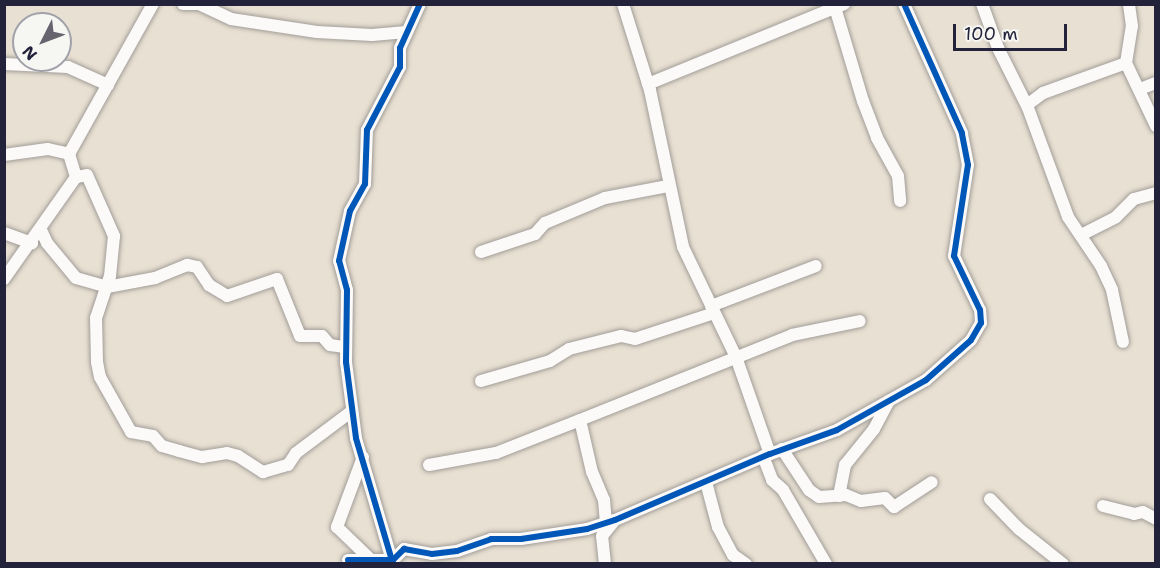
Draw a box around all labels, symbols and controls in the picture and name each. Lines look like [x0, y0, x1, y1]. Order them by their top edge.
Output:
north arrow [12, 12, 72, 72]
scale bar [956, 12, 1070, 50]
text: 100 m [964, 22, 1018, 46]
text: N [18, 41, 42, 65]

